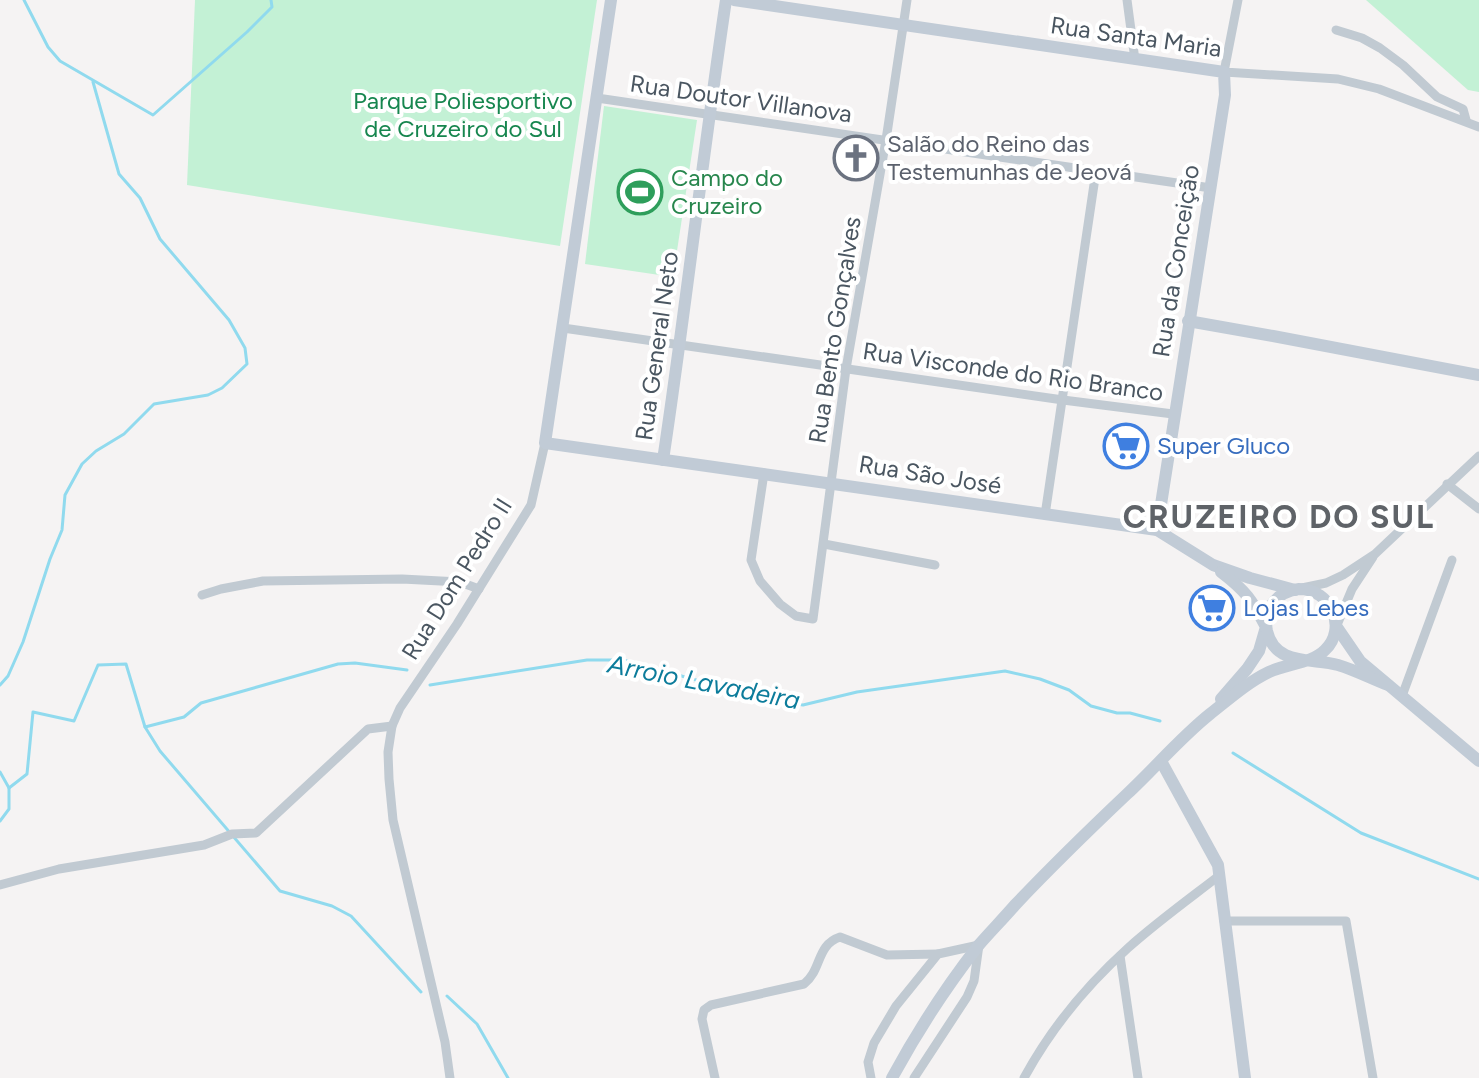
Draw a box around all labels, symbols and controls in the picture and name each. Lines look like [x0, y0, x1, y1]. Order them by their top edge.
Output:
street label: Rua Santa Maria [1049, 10, 1224, 63]
street label: Rua Doutor Villanova [628, 69, 854, 128]
park label: Parque Poliesportivo de Cruzeiro do Sul [353, 86, 573, 143]
place label: Salão do Reino das Testemunhas de Jeová [887, 129, 1132, 186]
church icon: Salão do Reino das Testemunhas de Jeová [832, 134, 880, 182]
place label: Campo do Cruzeiro [671, 163, 783, 220]
street label: Rua da Conceição [1146, 163, 1205, 359]
sports icon: Campo do Cruzeiro [616, 168, 664, 216]
street label: Rua Bento Gonçalves [802, 214, 867, 445]
street label: Rua General Neto [629, 250, 684, 442]
street label: Rua Visconde do Rio Branco [861, 336, 1165, 407]
supermarket icon: Super Gluco [1102, 422, 1150, 470]
place label: Super Gluco [1157, 431, 1290, 460]
street label: Rua São José [857, 449, 1003, 500]
street label: Rua Dom Pedro II [395, 493, 518, 665]
district label: CRUZEIRO DO SUL [1123, 498, 1435, 536]
supermarket icon: Lojas Lebes [1188, 584, 1236, 632]
place label: Lojas Lebes [1243, 593, 1369, 622]
water label: Arroio Lavadeira [604, 647, 803, 716]

